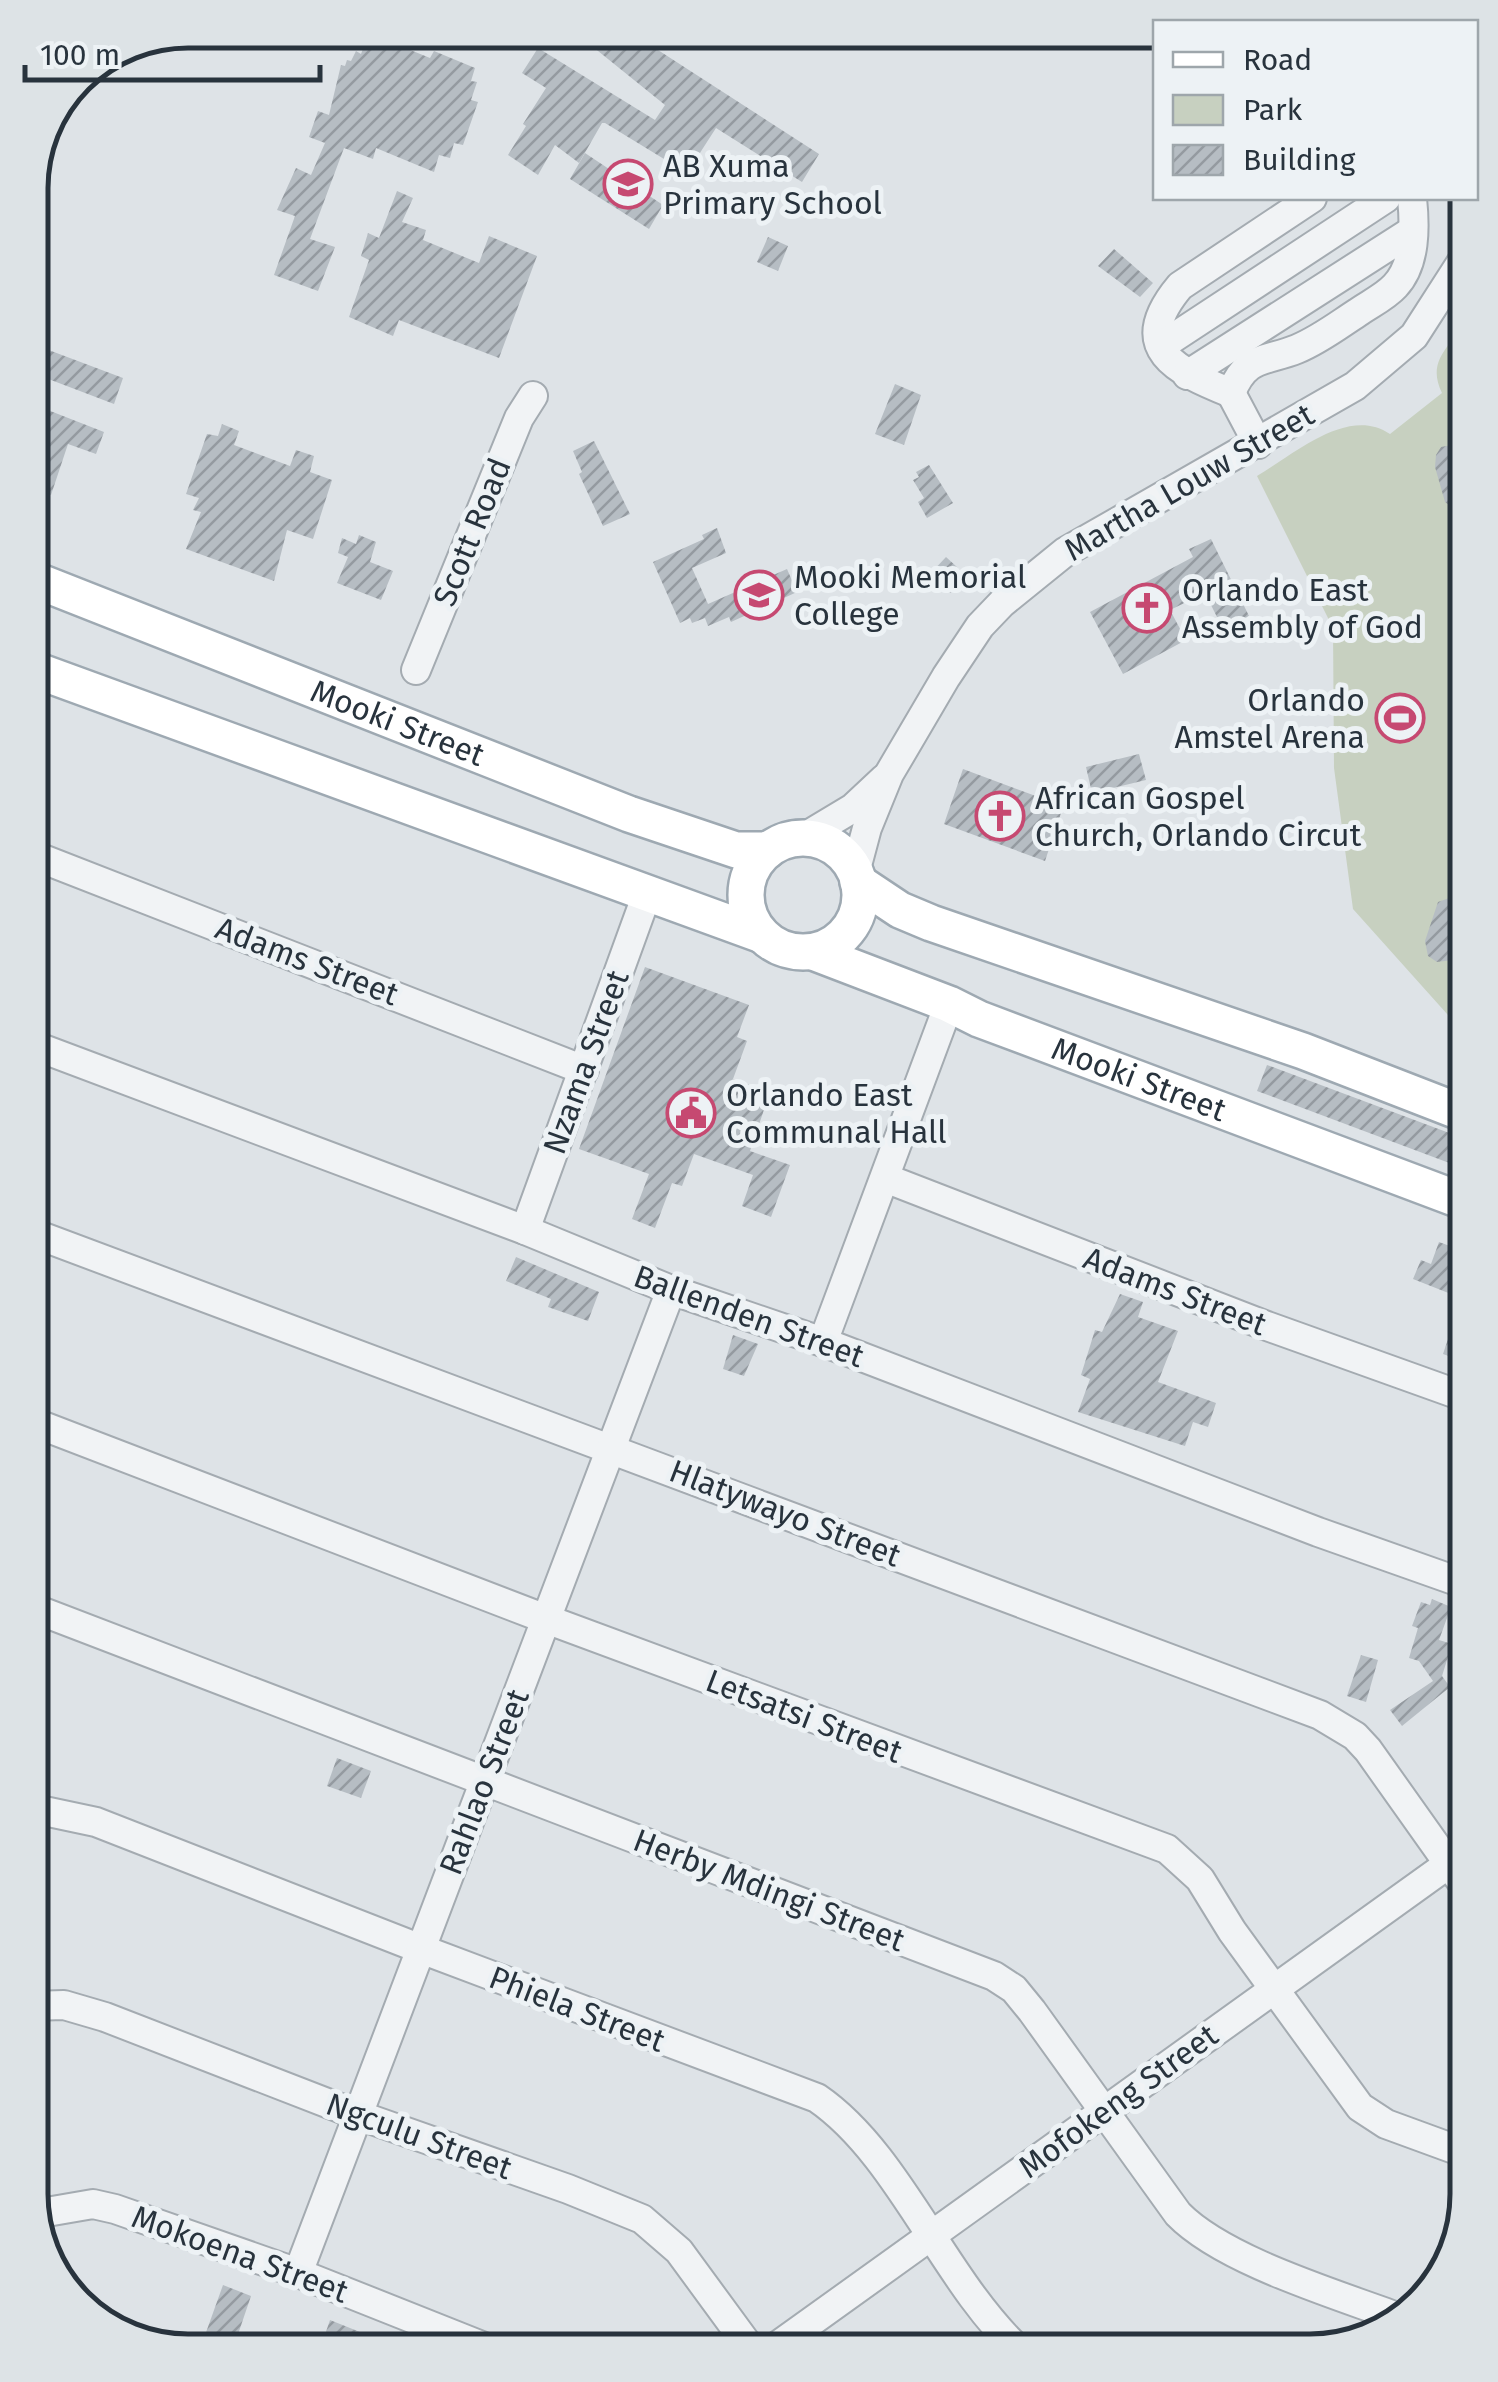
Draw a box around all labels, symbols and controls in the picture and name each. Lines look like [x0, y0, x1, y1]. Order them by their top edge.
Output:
scale bar [25, 20, 320, 82]
legend [1153, 20, 1478, 200]
text: 100 m [40, 37, 120, 73]
text: Road [1243, 42, 1312, 78]
text: Park [1243, 92, 1303, 128]
text: Building [1243, 142, 1356, 178]
place label: AB Xuma Primary School [663, 147, 882, 222]
school or university icon: AB Xuma Primary School [602, 158, 654, 210]
street label: Martha Louw Street [1058, 395, 1321, 569]
street label: Scott Road [425, 452, 519, 612]
place label: Mooki Memorial College [794, 558, 1026, 633]
school or university icon: Mooki Memorial College [733, 569, 785, 621]
place label: Orlando East Assembly of God [1182, 571, 1423, 646]
church icon: Orlando East Assembly of God [1121, 582, 1173, 634]
street label: Mooki Street [305, 672, 490, 774]
place label: Orlando Amstel Arena [1175, 681, 1365, 756]
sports icon: Orlando Amstel Arena [1374, 692, 1426, 744]
place label: African Gospel Church, Orlando Circut [1035, 779, 1362, 854]
church icon: African Gospel Church, Orlando Circut [974, 790, 1026, 842]
street label: Adams Street [210, 909, 404, 1013]
street label: Nzama Street [535, 964, 637, 1159]
street label: Mooki Street [1047, 1029, 1232, 1129]
place label: Orlando East Communal Hall [726, 1076, 947, 1151]
public building icon: Orlando East Communal Hall [665, 1087, 717, 1139]
street label: Adams Street [1078, 1239, 1272, 1343]
street label: Ballenden Street [629, 1257, 870, 1375]
street label: Hlatywayo Street [664, 1451, 906, 1575]
street label: Letsatsi Street [701, 1661, 908, 1771]
street label: Rahlao Street [431, 1683, 537, 1880]
street label: Herby Mdingi Street [628, 1821, 910, 1959]
street label: Phiela Street [484, 1958, 671, 2060]
street label: Mofokeng Street [1011, 2016, 1225, 2186]
street label: Ngculu Street [321, 2085, 517, 2187]
street label: Mokoena Street [127, 2197, 354, 2311]

